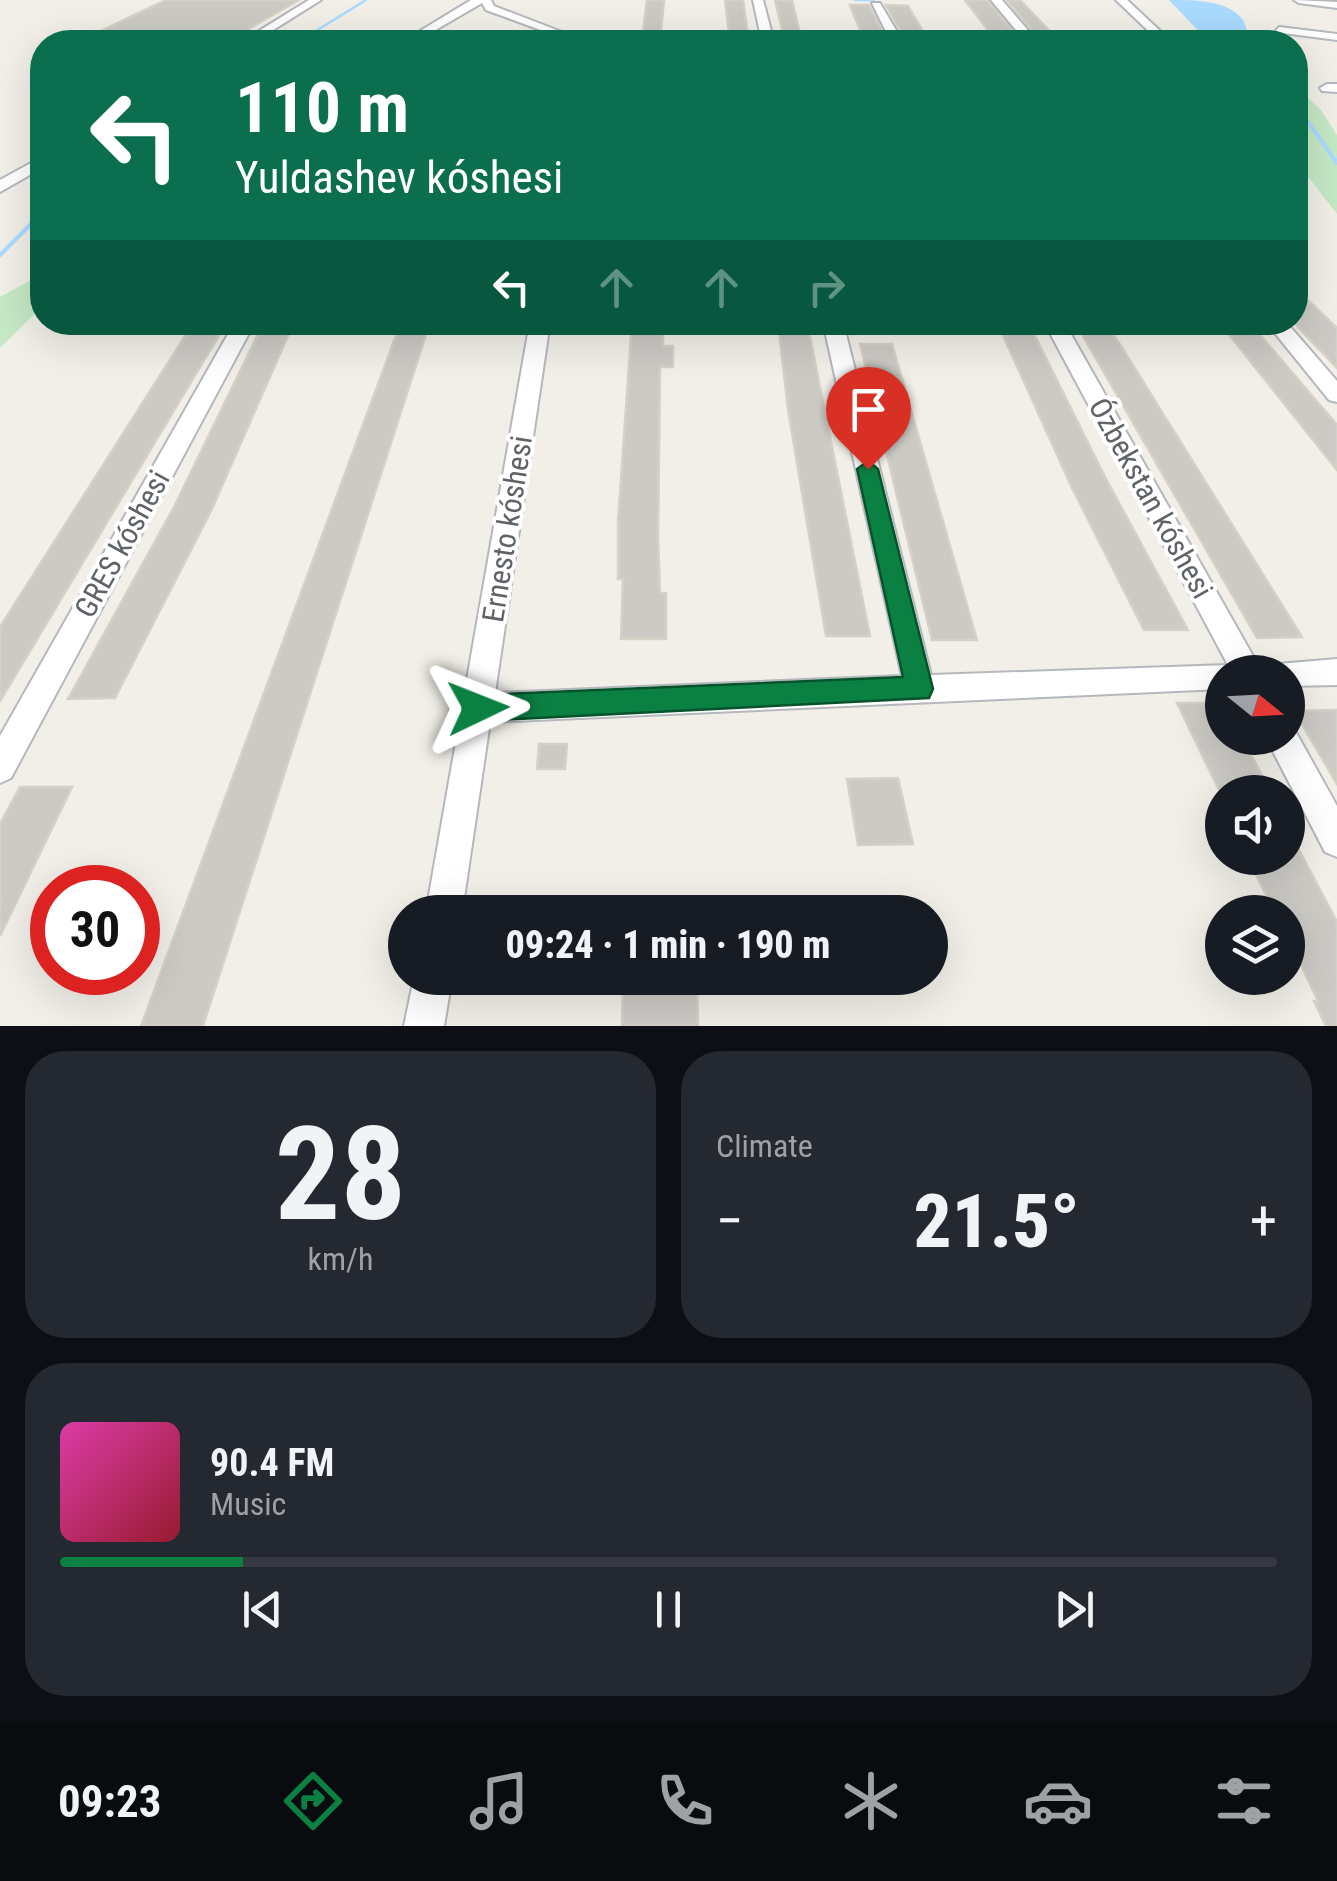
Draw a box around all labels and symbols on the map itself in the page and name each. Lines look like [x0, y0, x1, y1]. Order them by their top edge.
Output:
pin [826, 367, 911, 470]
street label: Ózbekstan kóshesi [1082, 392, 1220, 604]
street label: Ernesto kóshesi [475, 433, 539, 625]
street label: GRES kóshesi [67, 465, 177, 623]
north arrow [1205, 655, 1305, 755]
position arrow [426, 656, 530, 760]
speed limit sign: 30 [30, 865, 160, 995]

